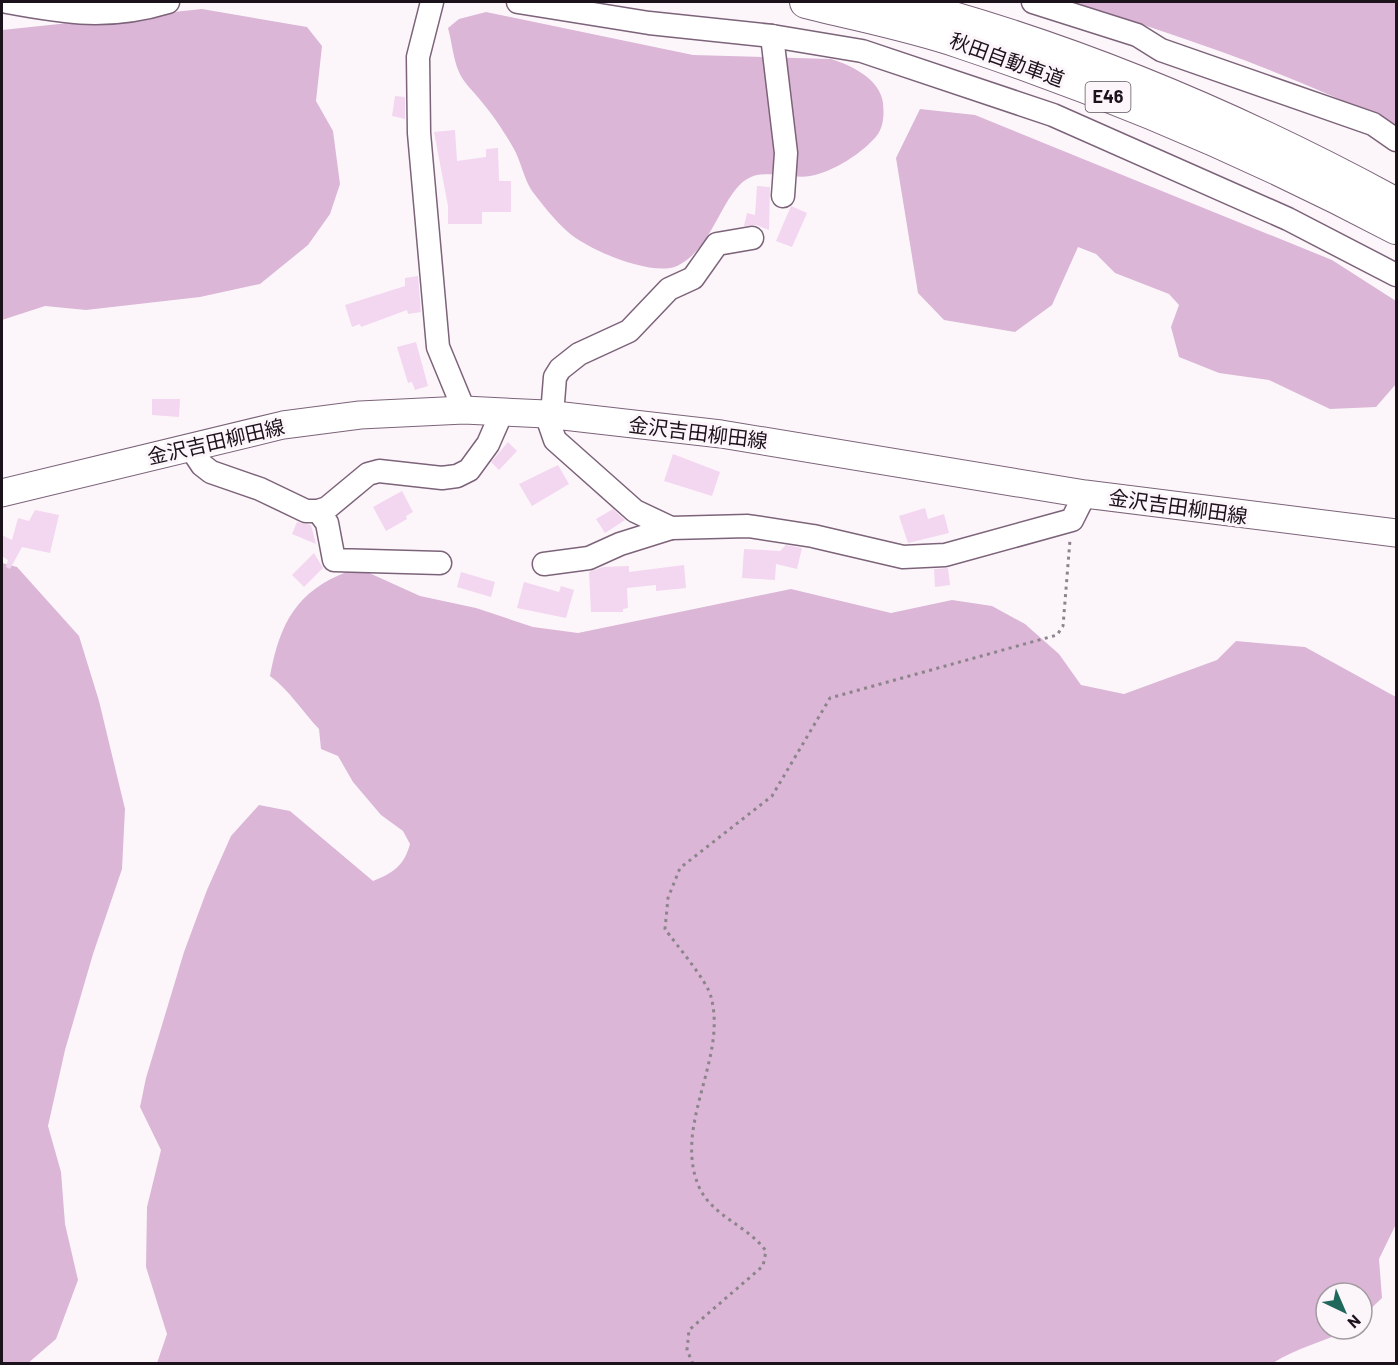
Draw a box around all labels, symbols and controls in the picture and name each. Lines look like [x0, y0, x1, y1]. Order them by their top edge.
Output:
street label: 秋田自動車道 [947, 27, 1068, 91]
road number: E46 [1086, 82, 1130, 112]
street label: 金沢吉田柳田線 [627, 412, 769, 452]
street label: 金沢吉田柳田線 [145, 414, 287, 468]
street label: 金沢吉田柳田線 [1107, 484, 1249, 528]
north arrow [1314, 1281, 1374, 1341]
text: N [1344, 1312, 1365, 1333]

